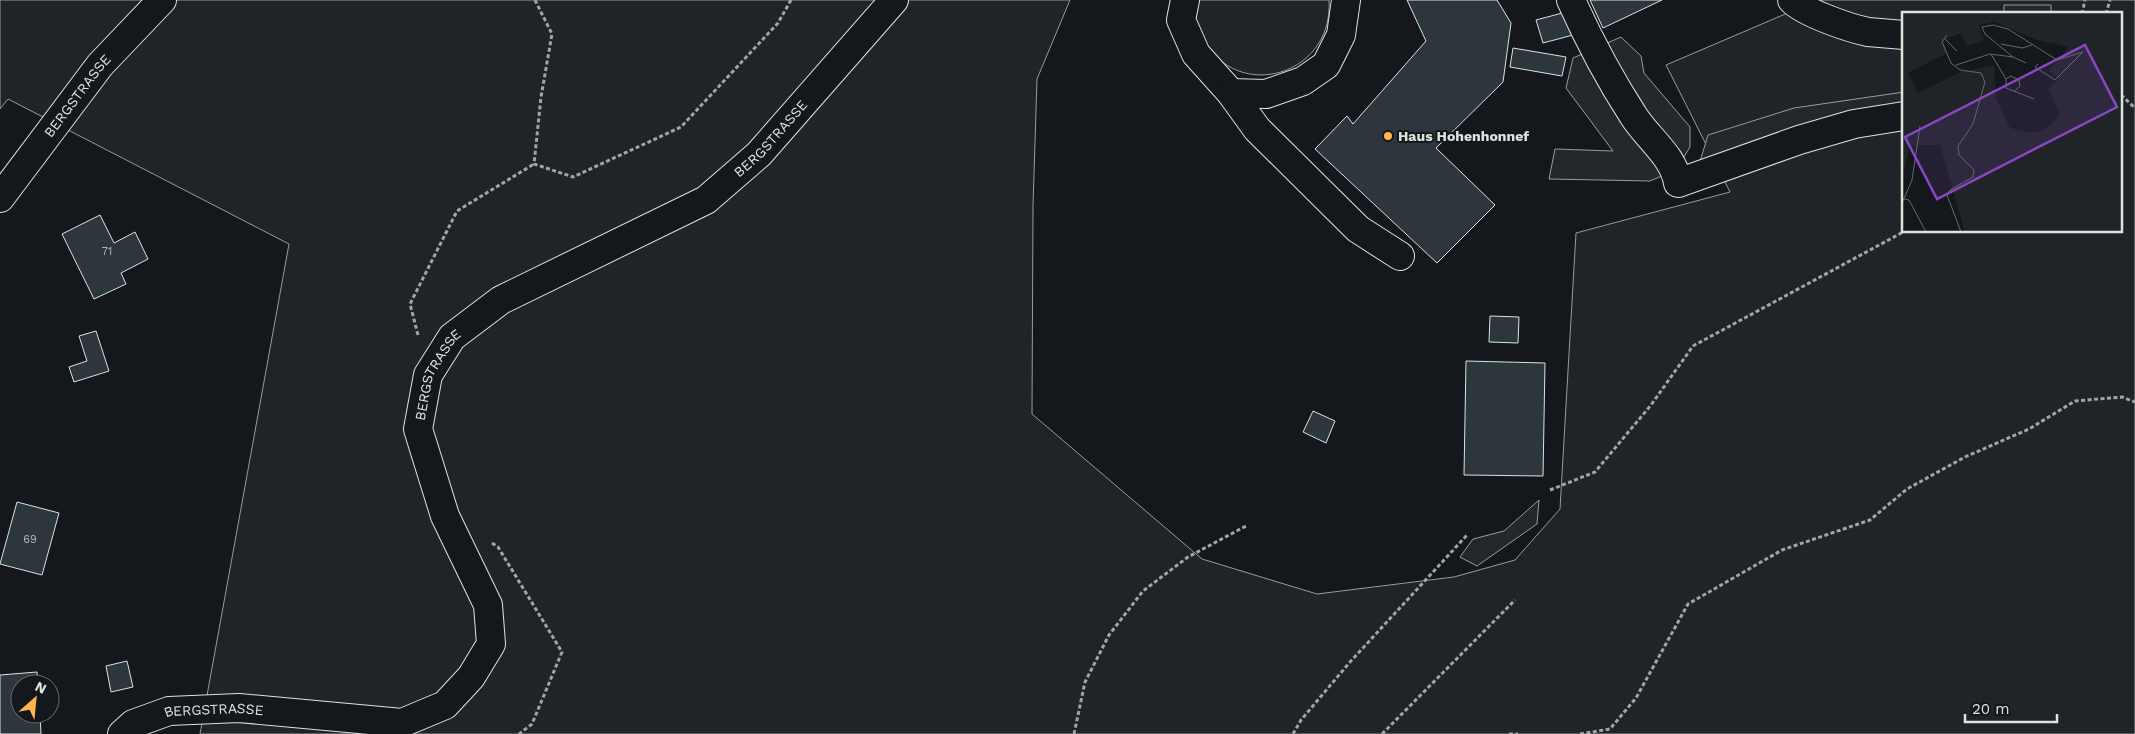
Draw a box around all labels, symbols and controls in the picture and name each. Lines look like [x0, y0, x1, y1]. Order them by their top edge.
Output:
inset map [1902, 12, 2122, 232]
street label: BERGSTRASSE [41, 51, 114, 140]
street label: BERGSTRASSE [730, 97, 811, 180]
place label: Haus Hohenhonnef [1398, 128, 1529, 144]
marker: Haus Hohenhonnef [1382, 130, 1394, 142]
house number: 71 [102, 245, 112, 258]
street label: BERGSTRASSE [412, 325, 464, 422]
house number: 69 [23, 533, 37, 546]
north arrow [10, 674, 60, 724]
text: N [33, 678, 49, 697]
scale bar [1965, 692, 2058, 724]
street label: BERGSTRASSE [162, 700, 264, 720]
text: 20 m [1972, 700, 2010, 718]

